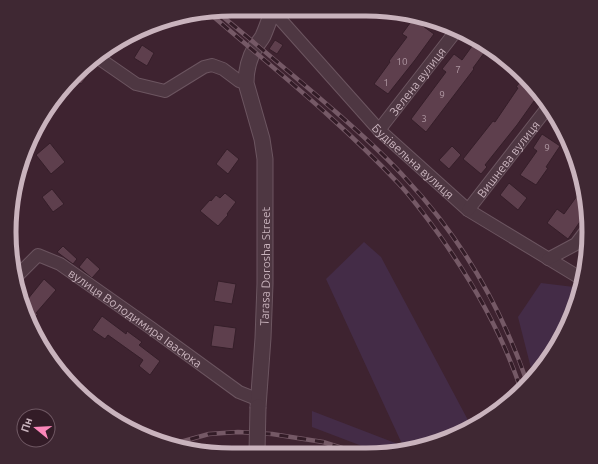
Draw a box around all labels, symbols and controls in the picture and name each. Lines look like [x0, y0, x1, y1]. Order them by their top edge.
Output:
street label: Зелена вулиця [387, 44, 448, 118]
house number: 10 [396, 56, 408, 67]
house number: 7 [455, 64, 461, 75]
house number: 1 [383, 77, 389, 88]
house number: 9 [439, 89, 445, 100]
house number: 3 [421, 113, 427, 124]
street label: Вишнева вулиця [474, 118, 542, 200]
street label: Будівельна вулиця [370, 121, 457, 201]
house number: 9 [544, 142, 550, 153]
street label: Tarasa Dorosha Street [257, 206, 272, 326]
street label: вулиця Володимира Івасюка [66, 266, 205, 370]
north arrow [16, 408, 56, 448]
text: Пн [19, 416, 34, 434]

